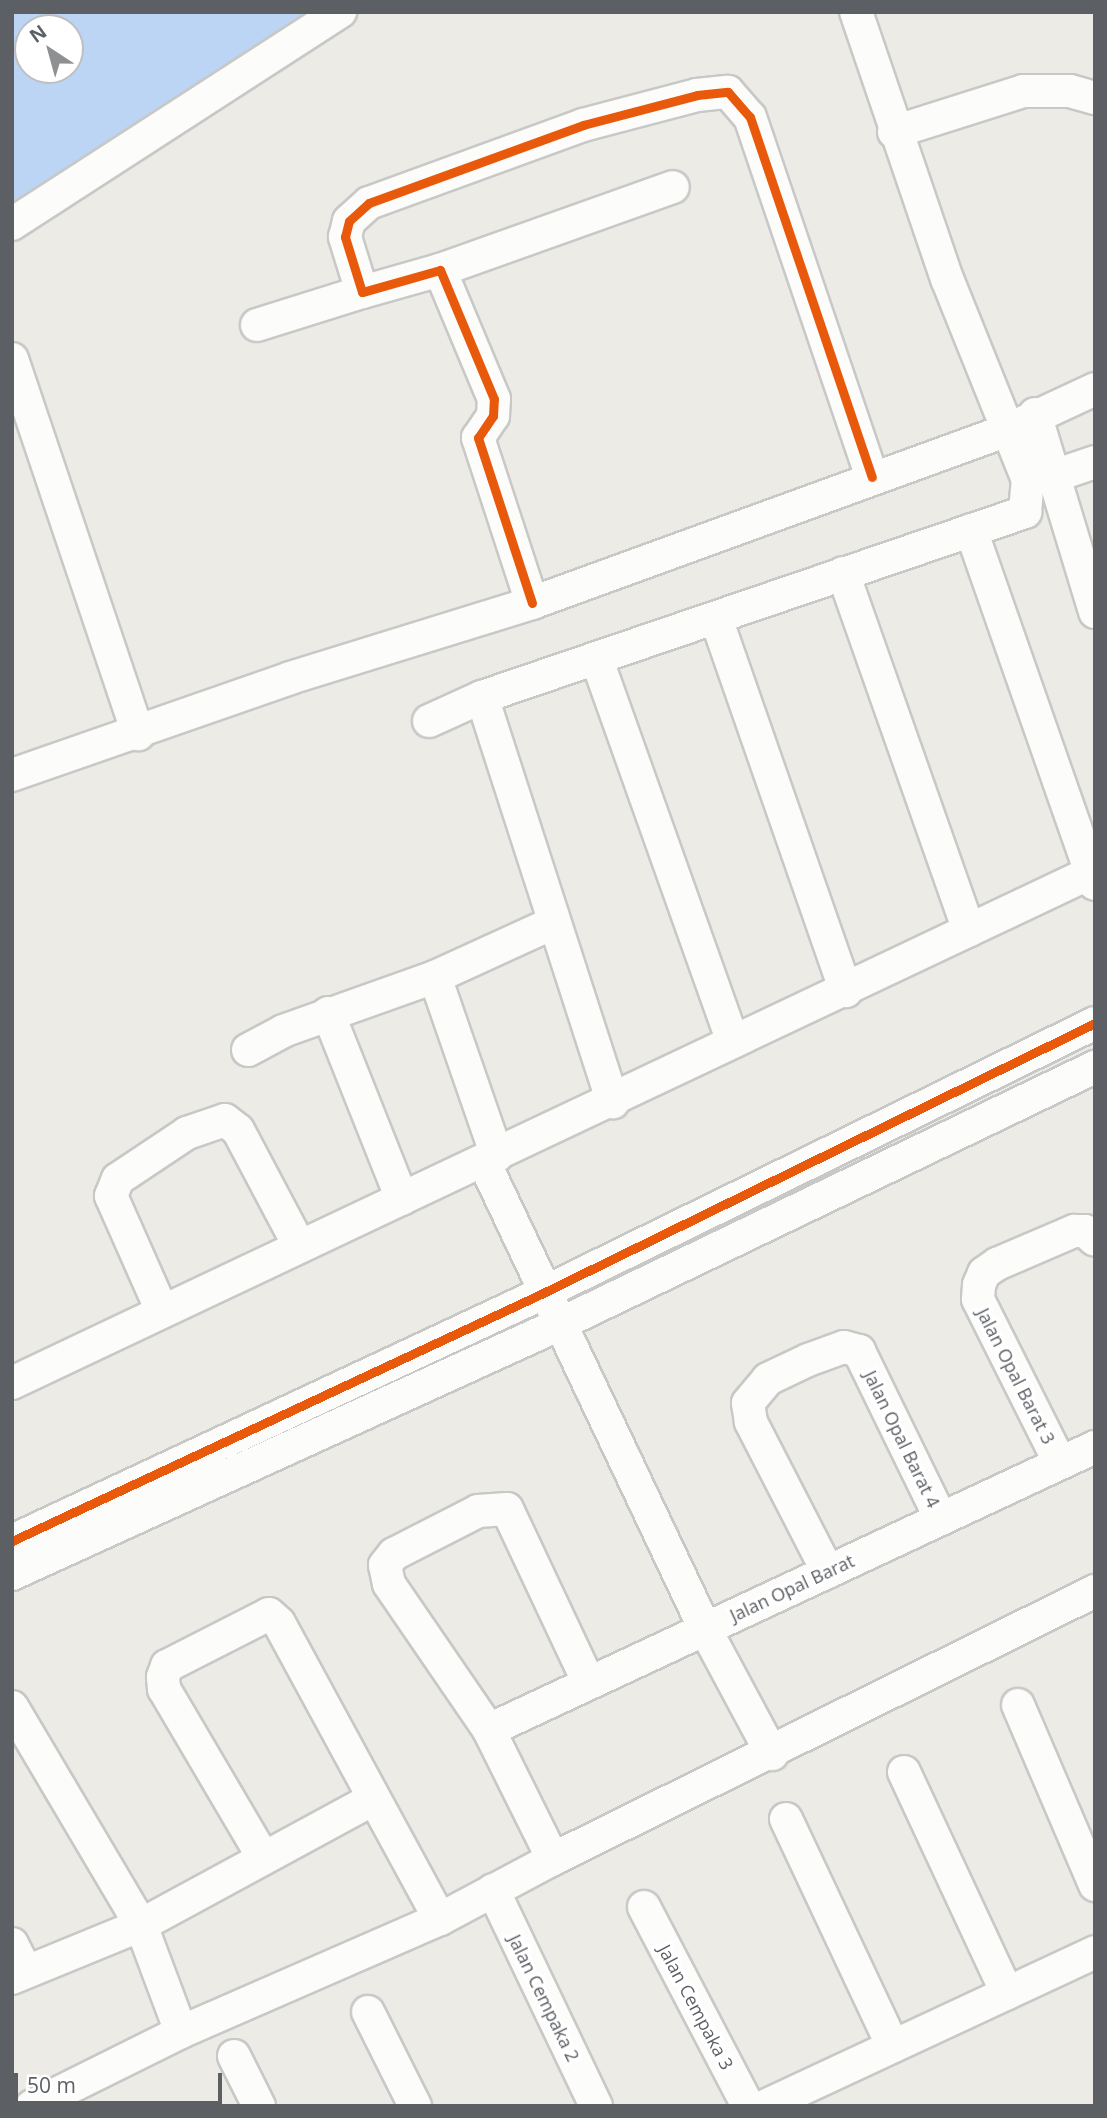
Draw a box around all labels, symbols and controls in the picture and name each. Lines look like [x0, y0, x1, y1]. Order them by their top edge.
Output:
north arrow [14, 14, 84, 84]
text: N [24, 19, 52, 49]
street label: Jalan Opal Barat 3 [972, 1304, 1060, 1448]
street label: Jalan Opal Barat 4 [859, 1367, 945, 1511]
street label: Jalan Opal Barat [726, 1550, 858, 1626]
street label: Jalan Cempaka 2 [504, 1931, 584, 2065]
street label: Jalan Cempaka 3 [654, 1941, 738, 2073]
scale bar [18, 2058, 226, 2102]
text: 50 m [27, 2071, 76, 2099]

